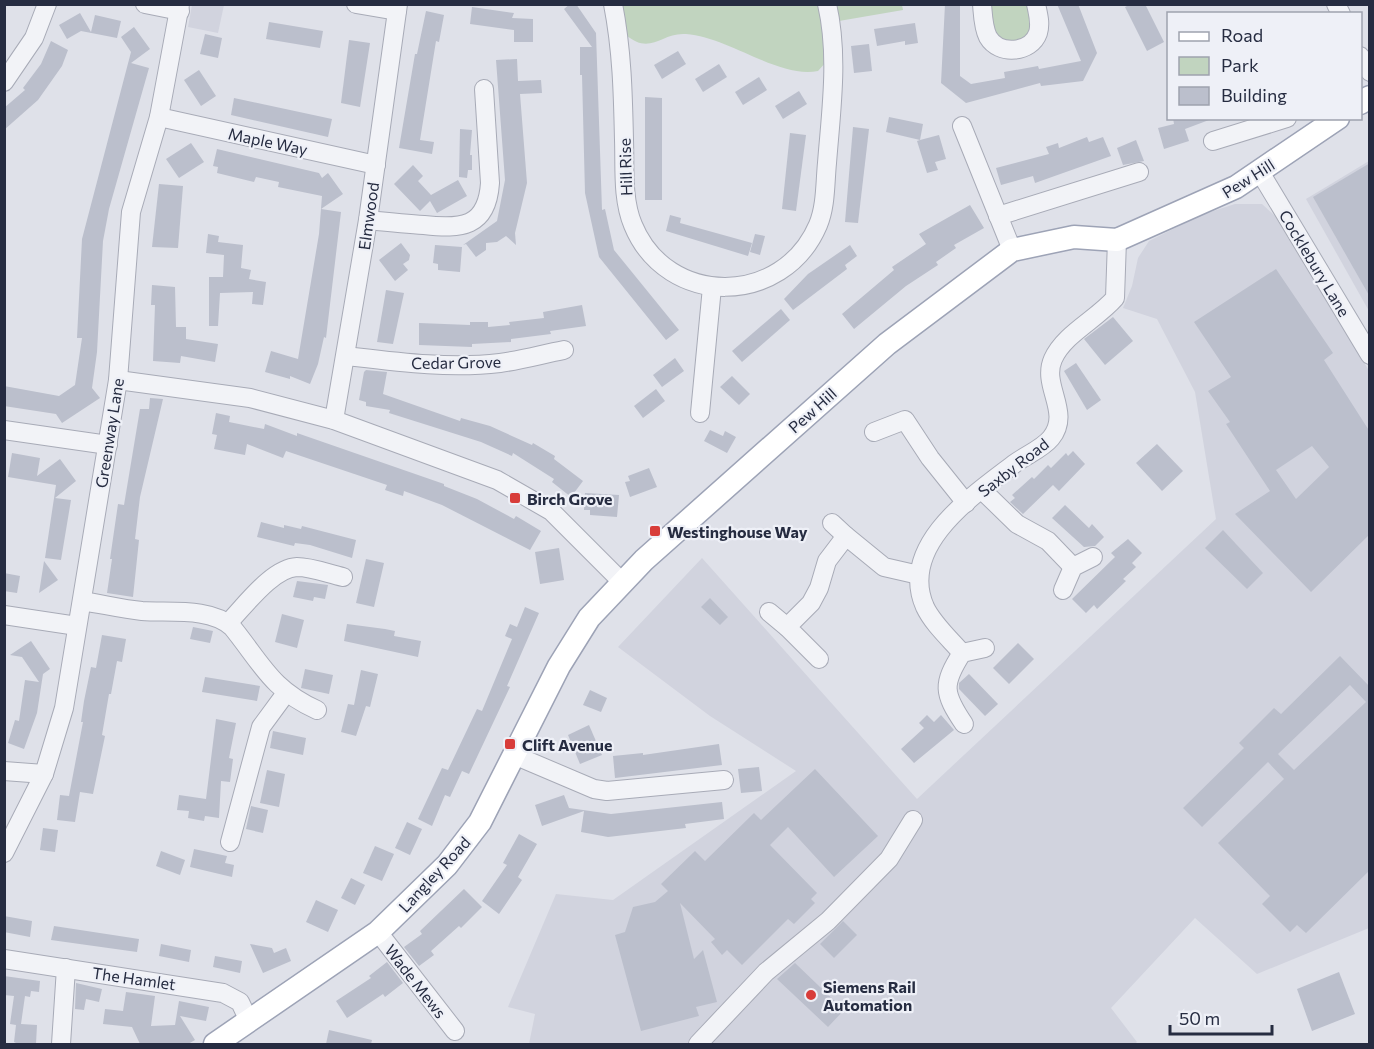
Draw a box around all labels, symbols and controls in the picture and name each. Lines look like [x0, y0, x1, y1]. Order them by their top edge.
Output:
legend [1167, 12, 1362, 120]
text: Road [1221, 24, 1263, 46]
text: Park [1221, 54, 1259, 76]
text: Building [1221, 84, 1287, 106]
street label: Maple Way [227, 123, 309, 159]
street label: Hill Rise [614, 138, 636, 196]
street label: Pew Hill [1218, 155, 1278, 201]
street label: Elmwood [354, 181, 382, 251]
street label: Cocklebury Lane [1276, 206, 1354, 320]
street label: Cedar Grove [411, 352, 501, 372]
street label: Greenway Lane [91, 377, 127, 489]
street label: Pew Hill [784, 383, 840, 437]
street label: Saxby Road [974, 434, 1052, 500]
place label: Birch Grove [527, 489, 613, 508]
marker: Birch Grove [508, 491, 522, 505]
place label: Westinghouse Way [667, 522, 808, 541]
marker: Westinghouse Way [648, 524, 662, 538]
place label: Clift Avenue [522, 735, 612, 754]
marker: Clift Avenue [503, 737, 517, 751]
street label: Langley Road [394, 832, 474, 916]
street label: Wade Mews [381, 940, 451, 1022]
street label: The Hamlet [91, 963, 177, 993]
place label: Siemens Rail Automation [823, 977, 916, 1014]
marker: Siemens Rail Automation [804, 988, 818, 1002]
scale bar [1170, 998, 1272, 1036]
text: 50 m [1179, 1007, 1220, 1029]

